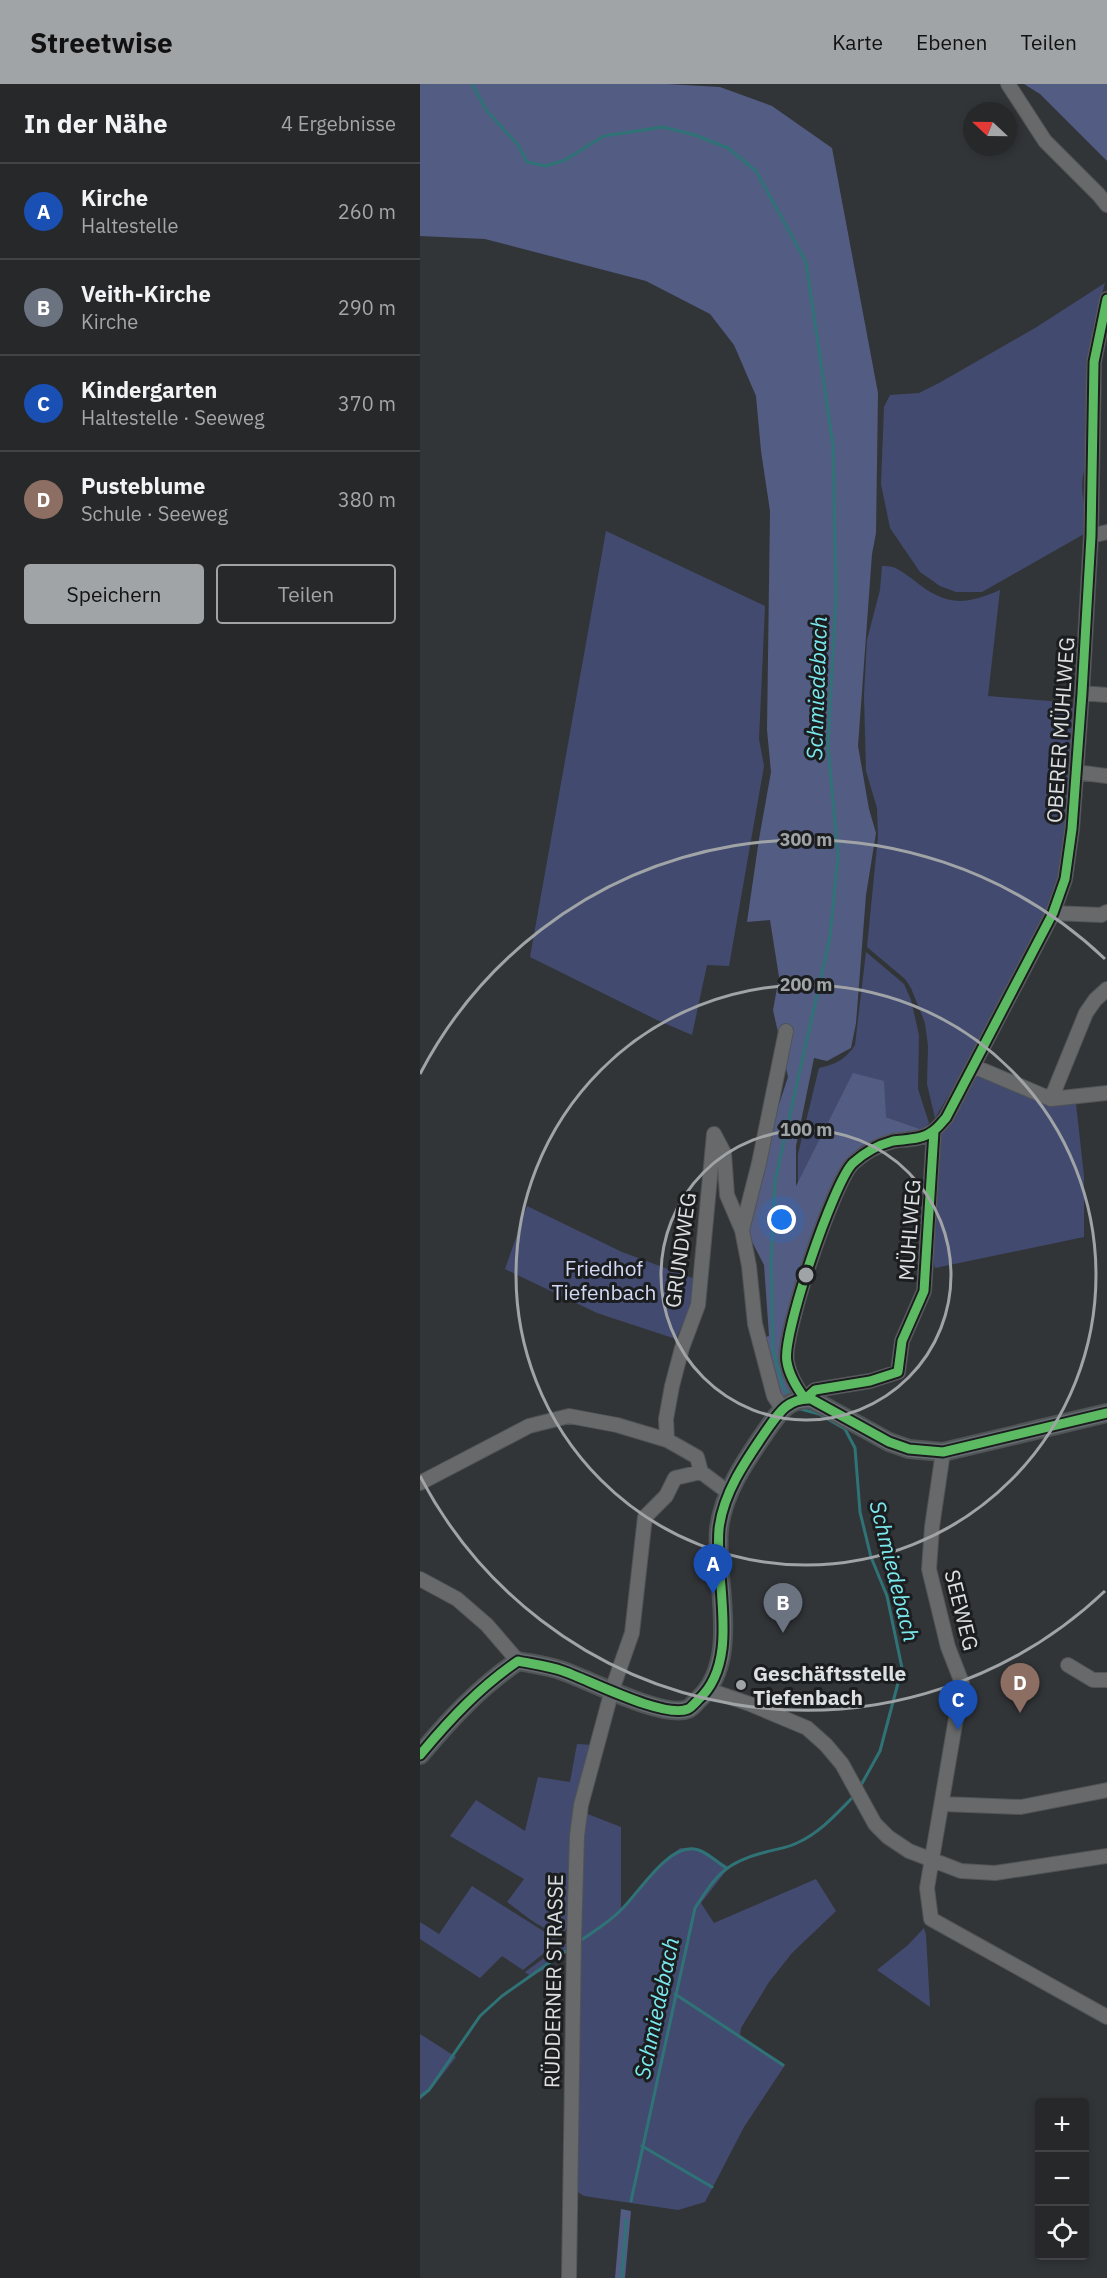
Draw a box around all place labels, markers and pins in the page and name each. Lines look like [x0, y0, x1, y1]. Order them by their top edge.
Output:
centre of rings [796, 1265, 816, 1285]
pin: A [694, 1544, 732, 1594]
pin: B [764, 1584, 802, 1633]
place label: Geschäftsstelle Tiefenbach [753, 1659, 907, 1711]
pin: D [1000, 1664, 1040, 1713]
marker: Geschäftsstelle Tiefenbach [734, 1678, 748, 1692]
pin: C [938, 1680, 978, 1730]

